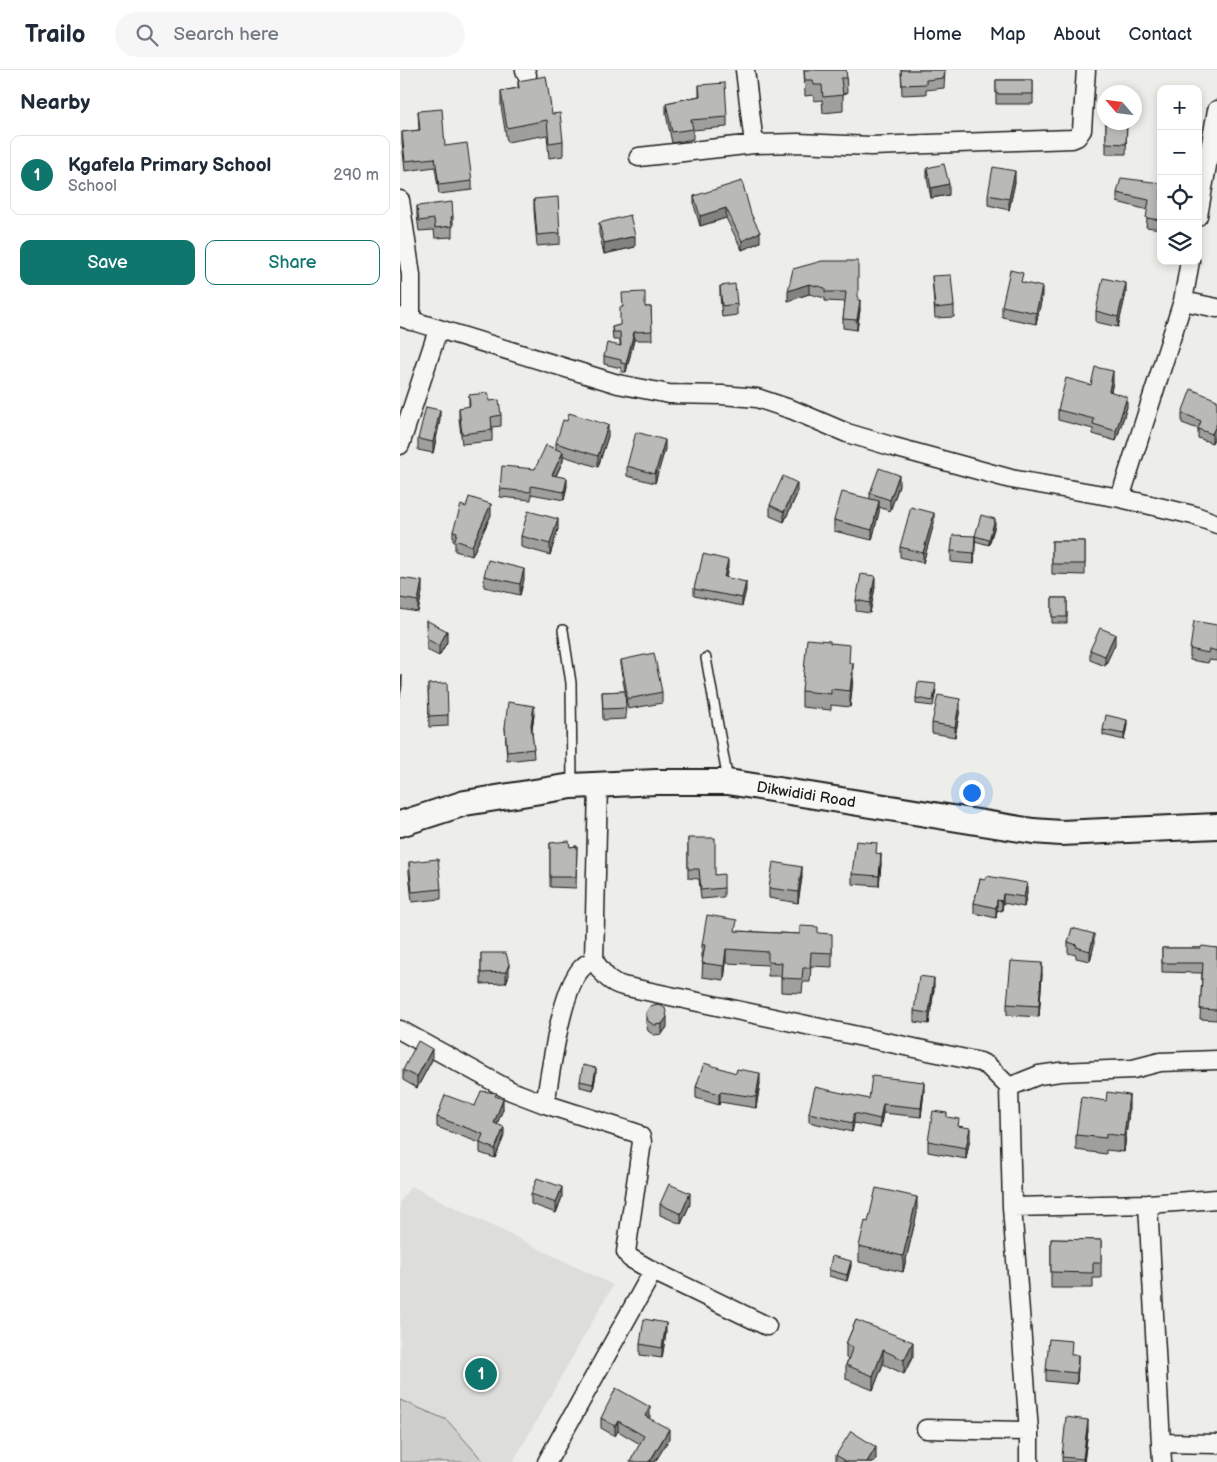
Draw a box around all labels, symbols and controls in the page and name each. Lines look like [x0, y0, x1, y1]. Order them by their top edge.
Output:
search box [115, 12, 465, 57]
text: Trailo [25, 20, 85, 49]
icon: search [133, 21, 161, 49]
text: Search here [173, 23, 279, 46]
text: Home [913, 24, 962, 45]
text: Map [990, 24, 1026, 45]
text: About [1054, 24, 1101, 45]
text: Contact [1129, 24, 1192, 45]
north arrow [1097, 85, 1142, 130]
map controls [1157, 85, 1202, 265]
button: + [1157, 85, 1202, 130]
text: Nearby [20, 90, 90, 115]
button: − [1157, 130, 1202, 175]
text: Kgafela Primary School [68, 154, 271, 177]
text: 1 [34, 166, 40, 185]
text: 290 m [333, 166, 379, 185]
button: locate [1157, 175, 1202, 220]
text: School [68, 177, 117, 196]
button: layers [1157, 220, 1202, 265]
button: Save [20, 240, 195, 285]
button: Share [205, 240, 380, 285]
street label: Dikwididi Road [755, 778, 857, 812]
your location [959, 780, 985, 806]
pin: 1 [465, 1355, 497, 1393]

